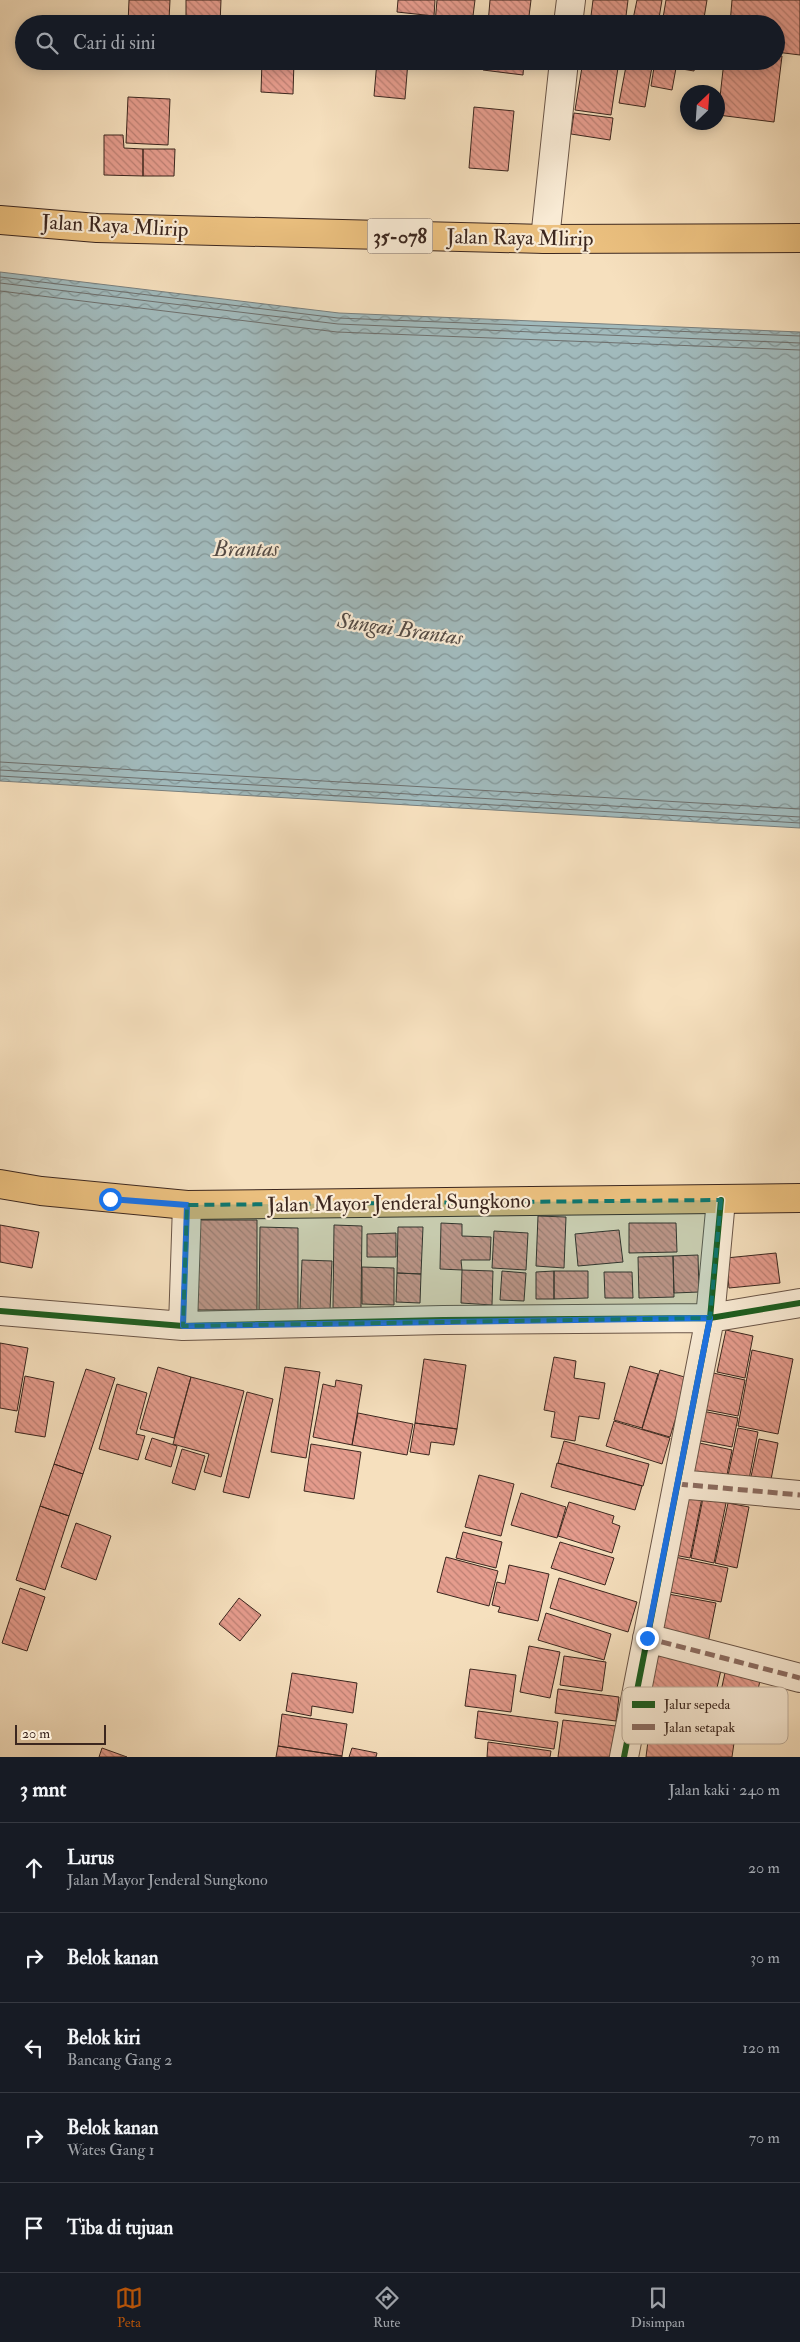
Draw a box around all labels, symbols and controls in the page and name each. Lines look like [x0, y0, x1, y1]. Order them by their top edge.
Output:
search box [15, 15, 785, 70]
icon: search [33, 29, 61, 57]
text: Cari di sini [73, 31, 156, 55]
north arrow [680, 85, 725, 130]
street label: Jalan Raya Mlirip [40, 209, 189, 243]
road number: 35-078 [368, 218, 432, 254]
street label: Jalan Raya Mlirip [445, 223, 594, 253]
water label: Brantas [212, 535, 280, 563]
water label: Sungai Brantas [334, 606, 466, 652]
street label: Jalan Mayor Jenderal Sungkono [266, 1187, 531, 1219]
route start [99, 1188, 122, 1211]
route end [636, 1627, 659, 1650]
legend [622, 1687, 788, 1744]
text: Jalur sepeda [663, 1696, 731, 1714]
text: Jalan setapak [663, 1719, 735, 1737]
scale bar [15, 1722, 106, 1745]
text: 20 m [22, 1725, 50, 1742]
text: 3 mnt [20, 1776, 66, 1803]
text: Jalan kaki · 240 m [668, 1780, 780, 1800]
text: Lurus [67, 1846, 114, 1870]
icon: ahead [20, 1854, 48, 1882]
text: 20 m [748, 1858, 780, 1878]
text: Jalan Mayor Jenderal Sungkono [67, 1870, 268, 1890]
icon: right [20, 1944, 48, 1972]
text: Belok kanan [67, 1946, 158, 1970]
text: 30 m [750, 1948, 780, 1968]
text: Belok kiri [67, 2026, 141, 2050]
icon: left [20, 2034, 48, 2062]
text: 120 m [742, 2038, 780, 2058]
text: Bancang Gang 2 [67, 2050, 172, 2070]
text: Belok kanan [67, 2116, 158, 2140]
icon: right [20, 2124, 48, 2152]
text: 70 m [749, 2128, 780, 2148]
text: Wates Gang 1 [67, 2140, 154, 2160]
icon: arrive [20, 2214, 48, 2242]
text: Tiba di tujuan [67, 2216, 173, 2240]
tab: Peta [115, 2284, 143, 2331]
tab: Rute [373, 2284, 401, 2331]
tab: Disimpan [631, 2284, 685, 2331]

